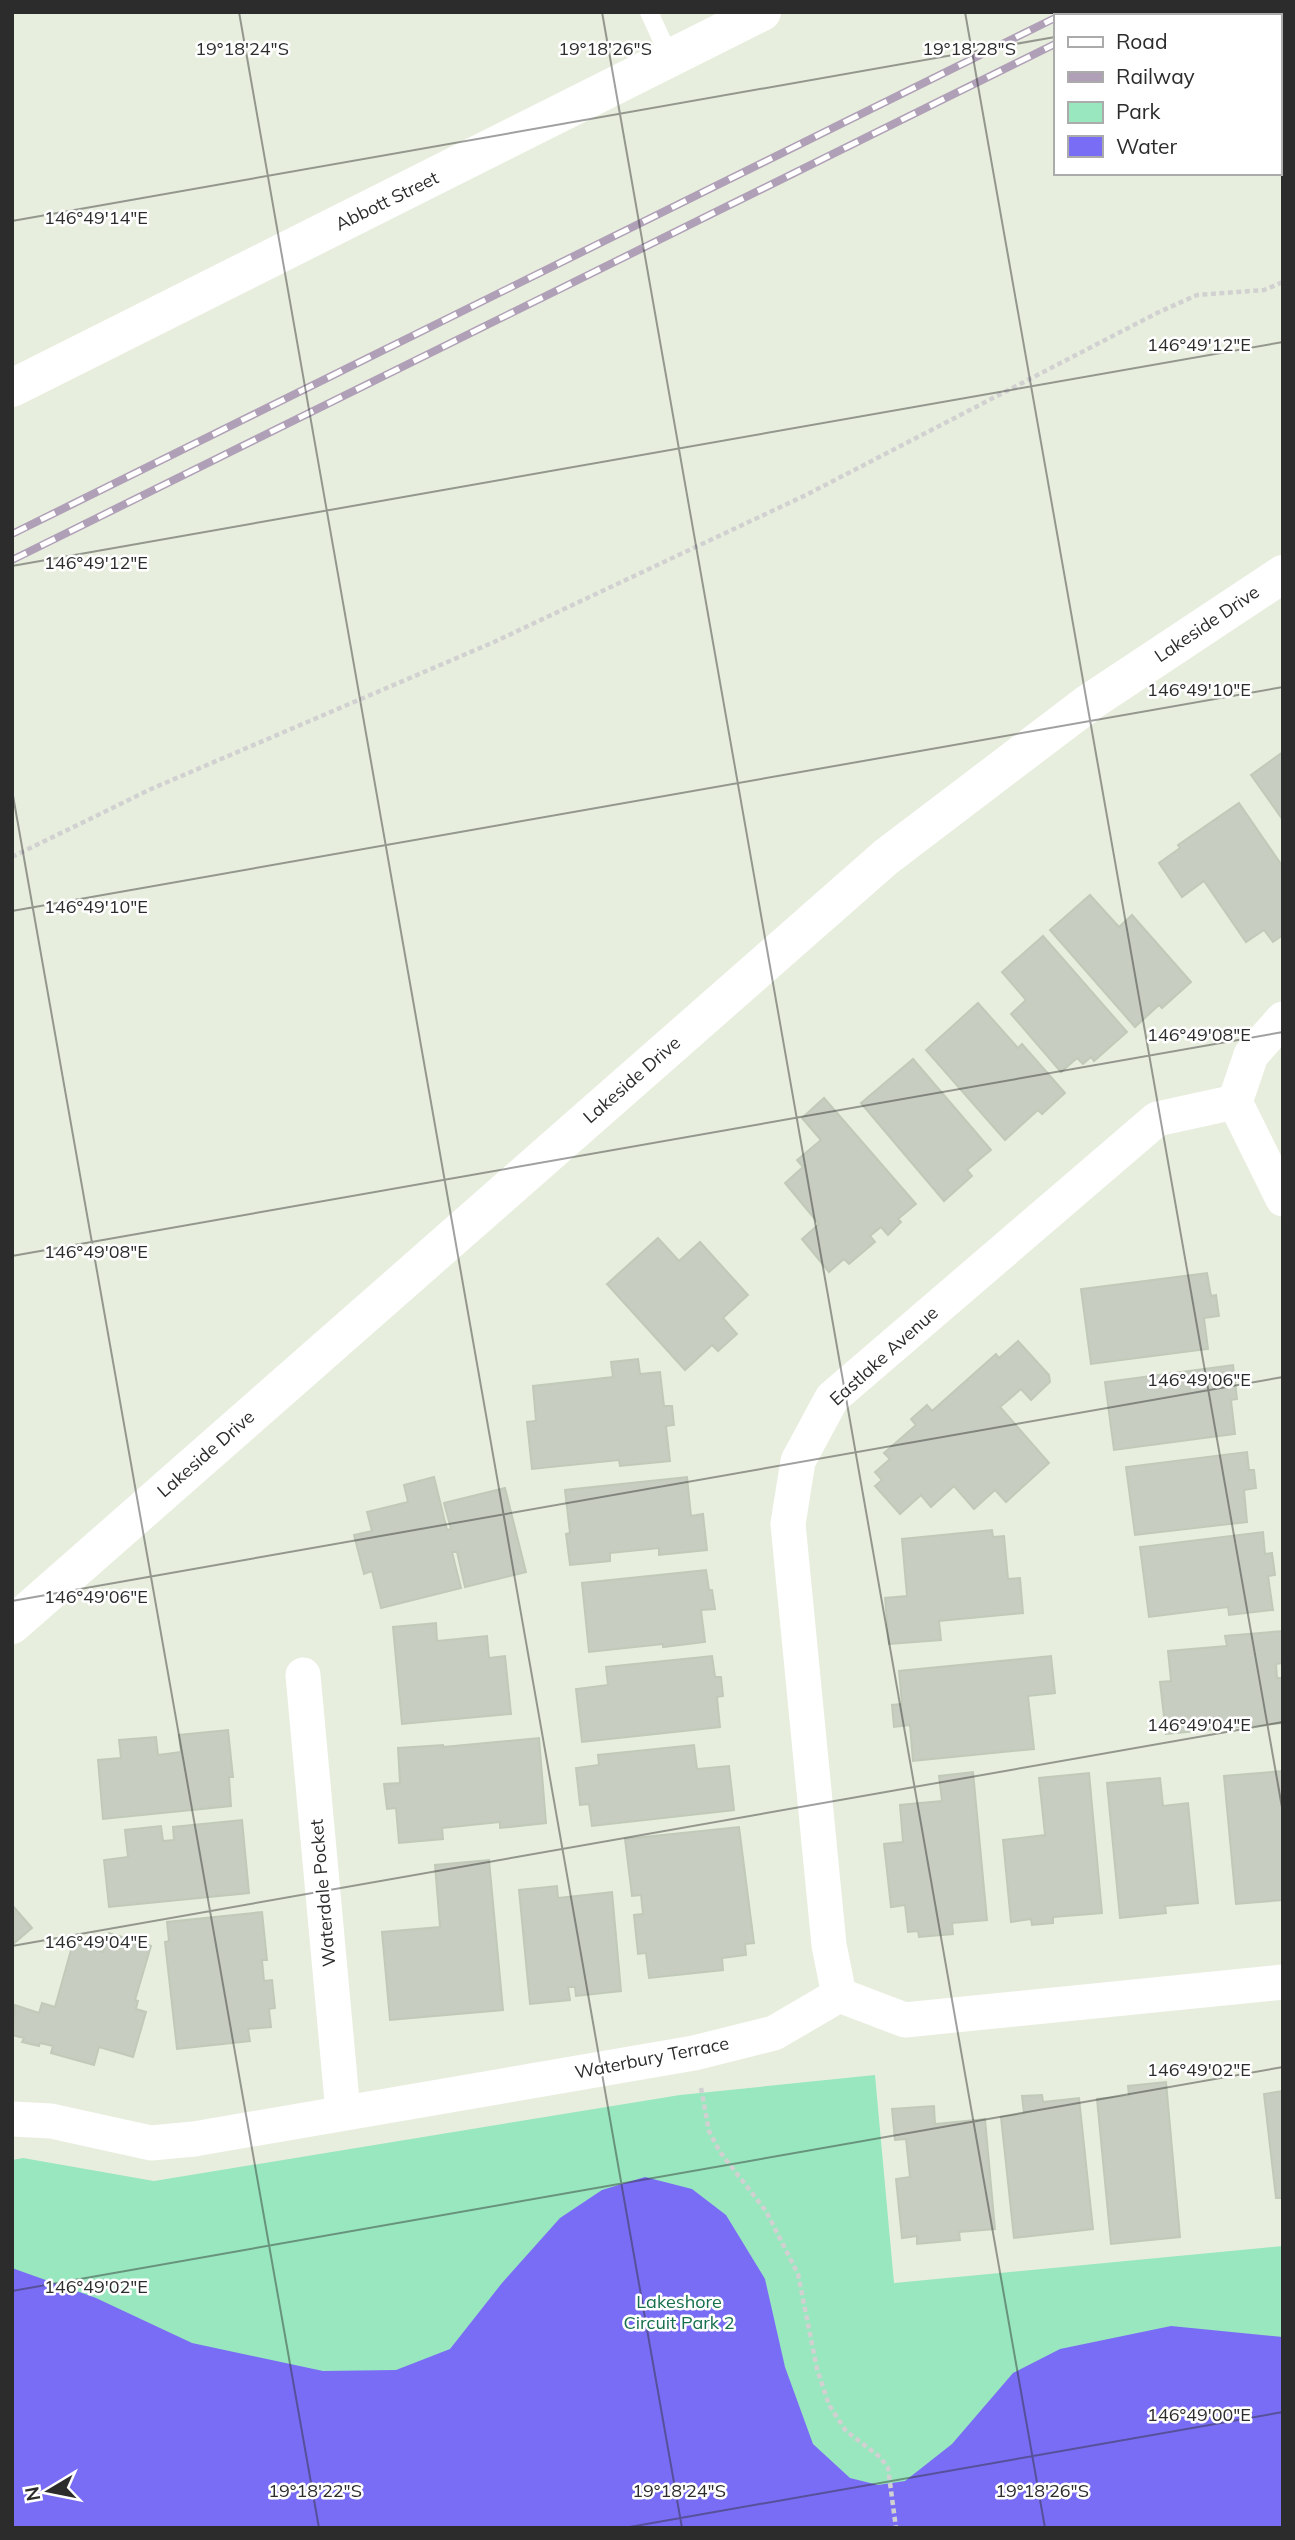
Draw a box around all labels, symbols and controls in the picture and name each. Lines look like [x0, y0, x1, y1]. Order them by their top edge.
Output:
legend [1054, 14, 1281, 175]
text: Road [1116, 28, 1167, 54]
text: 19°18'24"S [195, 37, 289, 60]
text: 19°18'26"S [558, 37, 652, 60]
text: 19°18'28"S [922, 37, 1016, 60]
text: Railway [1116, 63, 1195, 89]
text: Park [1116, 98, 1160, 124]
text: Water [1116, 133, 1177, 159]
street label: Abbott Street [331, 166, 442, 235]
text: 146°49'14"E [44, 206, 148, 229]
text: 146°49'12"E [1147, 333, 1251, 356]
text: 146°49'12"E [44, 551, 148, 574]
street label: Lakeside Drive [1150, 580, 1263, 667]
text: 146°49'10"E [1147, 678, 1251, 701]
text: 146°49'10"E [44, 895, 148, 918]
text: 146°49'08"E [1147, 1023, 1251, 1046]
street label: Lakeside Drive [578, 1031, 685, 1128]
text: 146°49'08"E [44, 1240, 148, 1263]
street label: Eastlake Avenue [825, 1301, 943, 1410]
text: 146°49'06"E [1147, 1368, 1251, 1391]
street label: Lakeside Drive [152, 1405, 259, 1502]
text: 146°49'06"E [44, 1585, 148, 1608]
text: 146°49'04"E [1147, 1713, 1251, 1736]
street label: Waterdale Pocket [305, 1818, 340, 1968]
text: 146°49'04"E [44, 1930, 148, 1953]
street label: Waterbury Terrace [573, 2031, 731, 2084]
text: 146°49'02"E [1147, 2058, 1251, 2081]
text: 146°49'02"E [44, 2275, 148, 2298]
park label: Lakeshore Circuit Park 2 [624, 2290, 734, 2334]
text: 146°49'00"E [1147, 2403, 1251, 2426]
north arrow [14, 2456, 84, 2526]
text: 19°18'22"S [268, 2479, 362, 2502]
text: 19°18'24"S [632, 2479, 726, 2502]
text: 19°18'26"S [995, 2479, 1089, 2502]
text: N [19, 2485, 45, 2503]

